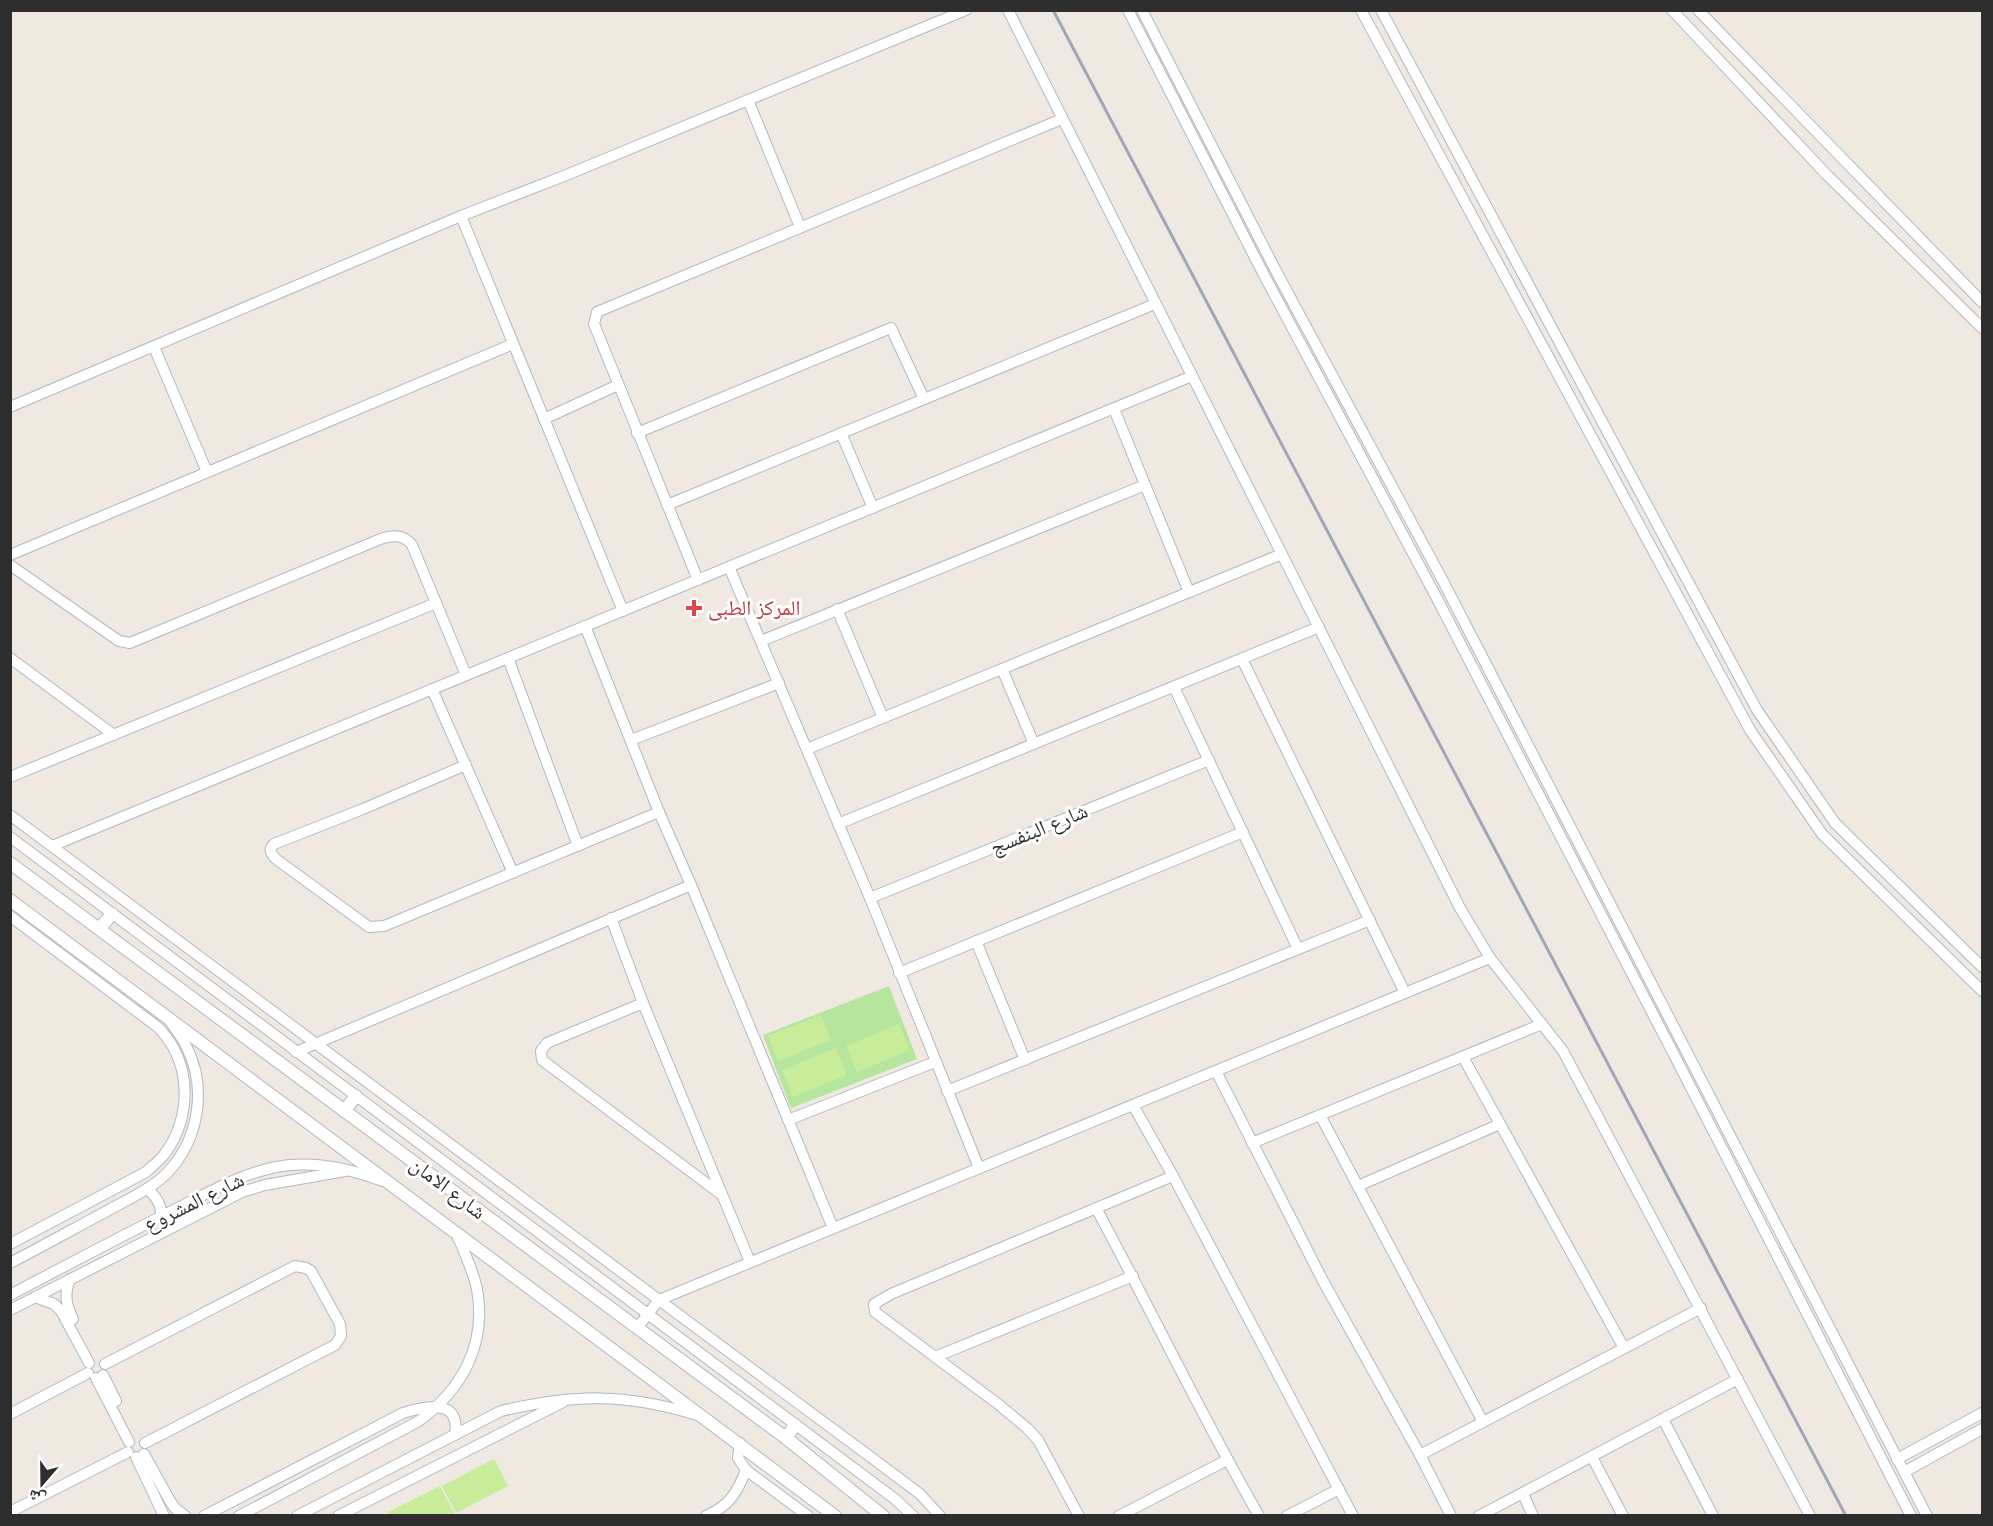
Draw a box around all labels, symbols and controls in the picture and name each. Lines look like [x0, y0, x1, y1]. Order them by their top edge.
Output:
place label: المركز الطبى [708, 594, 800, 622]
marker: المركز الطبى [685, 599, 703, 617]
street label: شارع البنفسج [986, 797, 1092, 861]
street label: شارع الامان [404, 1150, 492, 1226]
street label: شارع المشروع [139, 1166, 249, 1238]
north arrow [12, 1454, 72, 1514]
text: ش [25, 1484, 49, 1510]

